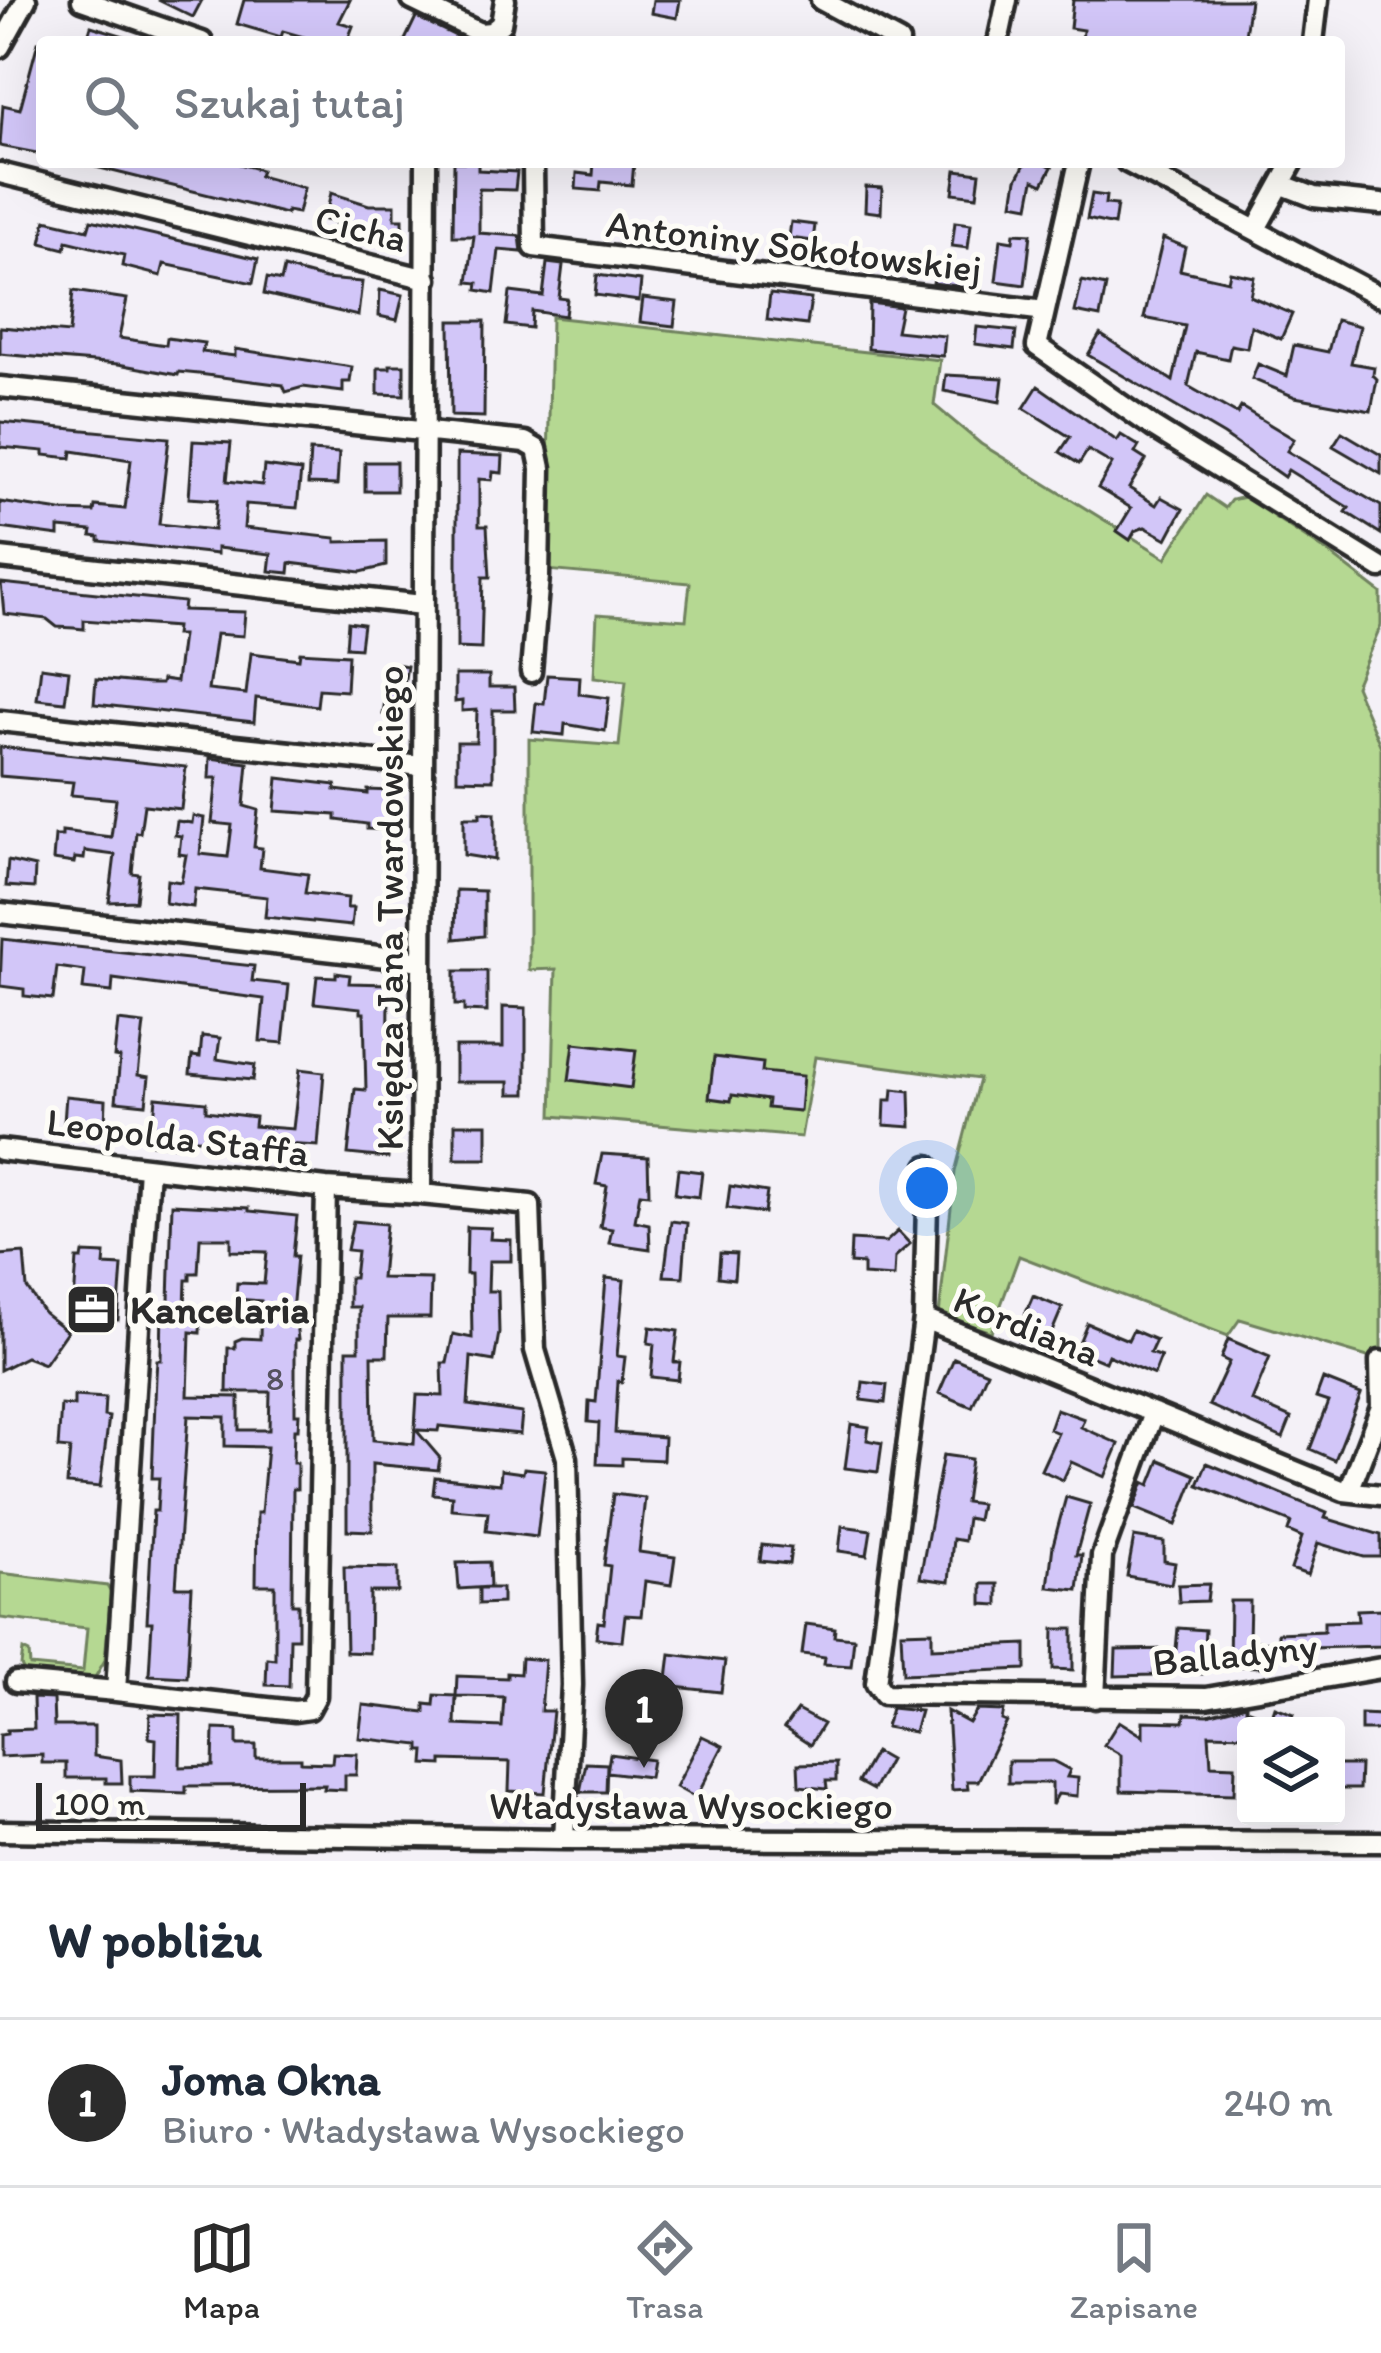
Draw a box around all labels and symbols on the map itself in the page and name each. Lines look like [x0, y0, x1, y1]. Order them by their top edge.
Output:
street label: Cicha [310, 194, 412, 262]
street label: Antoniny Sokołowskiej [604, 200, 984, 292]
street label: Księdza Jana Twardowskiego [366, 665, 413, 1151]
street label: Leopolda Staffa [44, 1098, 312, 1176]
your location [897, 1158, 957, 1218]
street label: Kordiana [947, 1275, 1107, 1377]
office icon: Kancelaria [63, 1281, 119, 1337]
place label: Kancelaria [130, 1286, 309, 1333]
house number: 8 [266, 1359, 284, 1398]
street label: Balladyny [1150, 1622, 1320, 1686]
pin: 1 [605, 1669, 683, 1768]
scale bar [36, 1777, 306, 1830]
street label: Władysława Wysockiego [489, 1782, 893, 1829]

